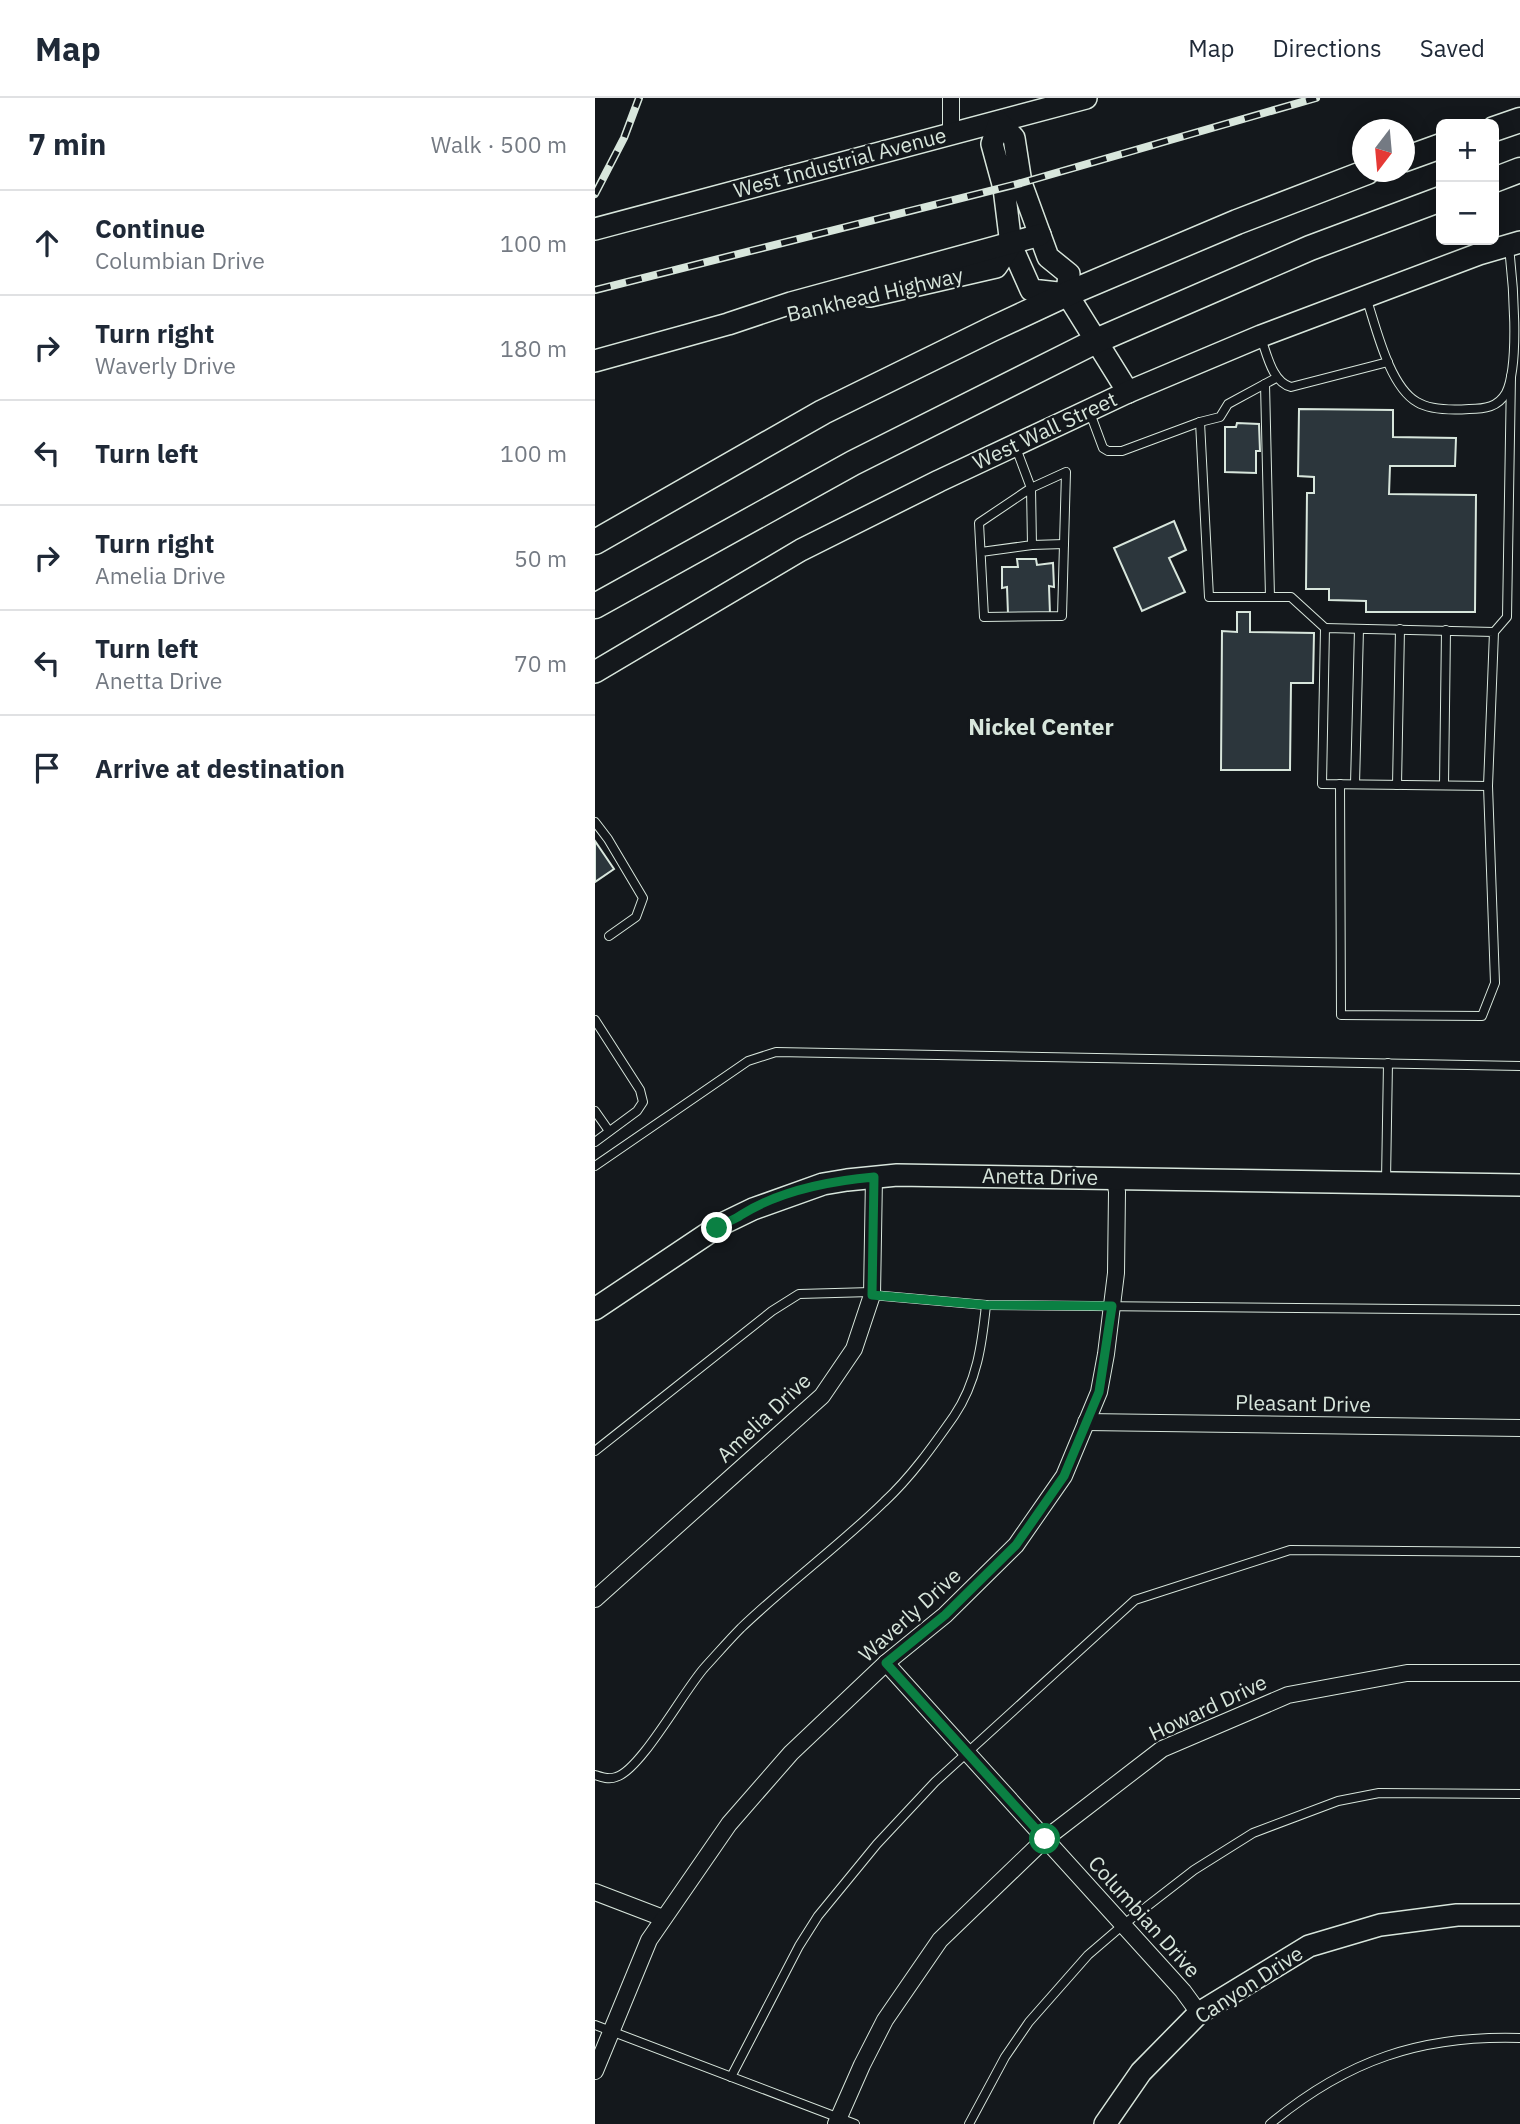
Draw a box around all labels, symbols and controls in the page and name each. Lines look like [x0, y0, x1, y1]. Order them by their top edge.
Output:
text: Map [35, 27, 101, 70]
text: Map [1188, 32, 1234, 64]
text: Directions [1272, 32, 1382, 64]
text: Saved [1420, 32, 1485, 64]
north arrow [1352, 119, 1415, 182]
map controls [1436, 119, 1499, 245]
button: + [1436, 119, 1499, 182]
street label: West Industrial Avenue [730, 120, 949, 204]
text: 7 min [28, 124, 106, 163]
text: Walk · 500 m [431, 129, 567, 159]
button: − [1436, 182, 1499, 245]
text: Continue [95, 211, 205, 245]
icon: ahead [28, 224, 66, 262]
text: 100 m [500, 228, 567, 258]
text: Columbian Drive [95, 245, 265, 275]
street label: Bankhead Highway [784, 260, 966, 328]
text: Turn right [95, 316, 214, 350]
icon: right [28, 329, 66, 367]
text: 180 m [500, 333, 567, 363]
text: Waverly Drive [95, 350, 236, 380]
street label: West Wall Street [968, 384, 1121, 476]
icon: left [28, 434, 66, 472]
text: Turn left [95, 436, 198, 470]
text: 100 m [500, 438, 567, 468]
text: Turn right [95, 526, 214, 560]
icon: right [28, 539, 66, 577]
text: 50 m [514, 543, 567, 573]
text: Amelia Drive [95, 560, 226, 590]
text: Turn left [95, 631, 198, 665]
icon: left [28, 644, 66, 682]
text: 70 m [514, 648, 567, 678]
text: Anetta Drive [95, 665, 222, 695]
district label: Nickel Center [968, 711, 1114, 741]
icon: arrive [28, 749, 66, 787]
text: Arrive at destination [95, 751, 345, 785]
street label: Anetta Drive [982, 1161, 1098, 1191]
route end [701, 1212, 732, 1243]
street label: Amelia Drive [710, 1366, 816, 1468]
street label: Pleasant Drive [1235, 1388, 1371, 1418]
street label: Waverly Drive [852, 1561, 966, 1668]
street label: Howard Drive [1144, 1668, 1271, 1747]
route start [1029, 1823, 1060, 1854]
street label: Columbian Drive [1082, 1849, 1207, 1983]
street label: Canyon Drive [1189, 1939, 1308, 2030]

